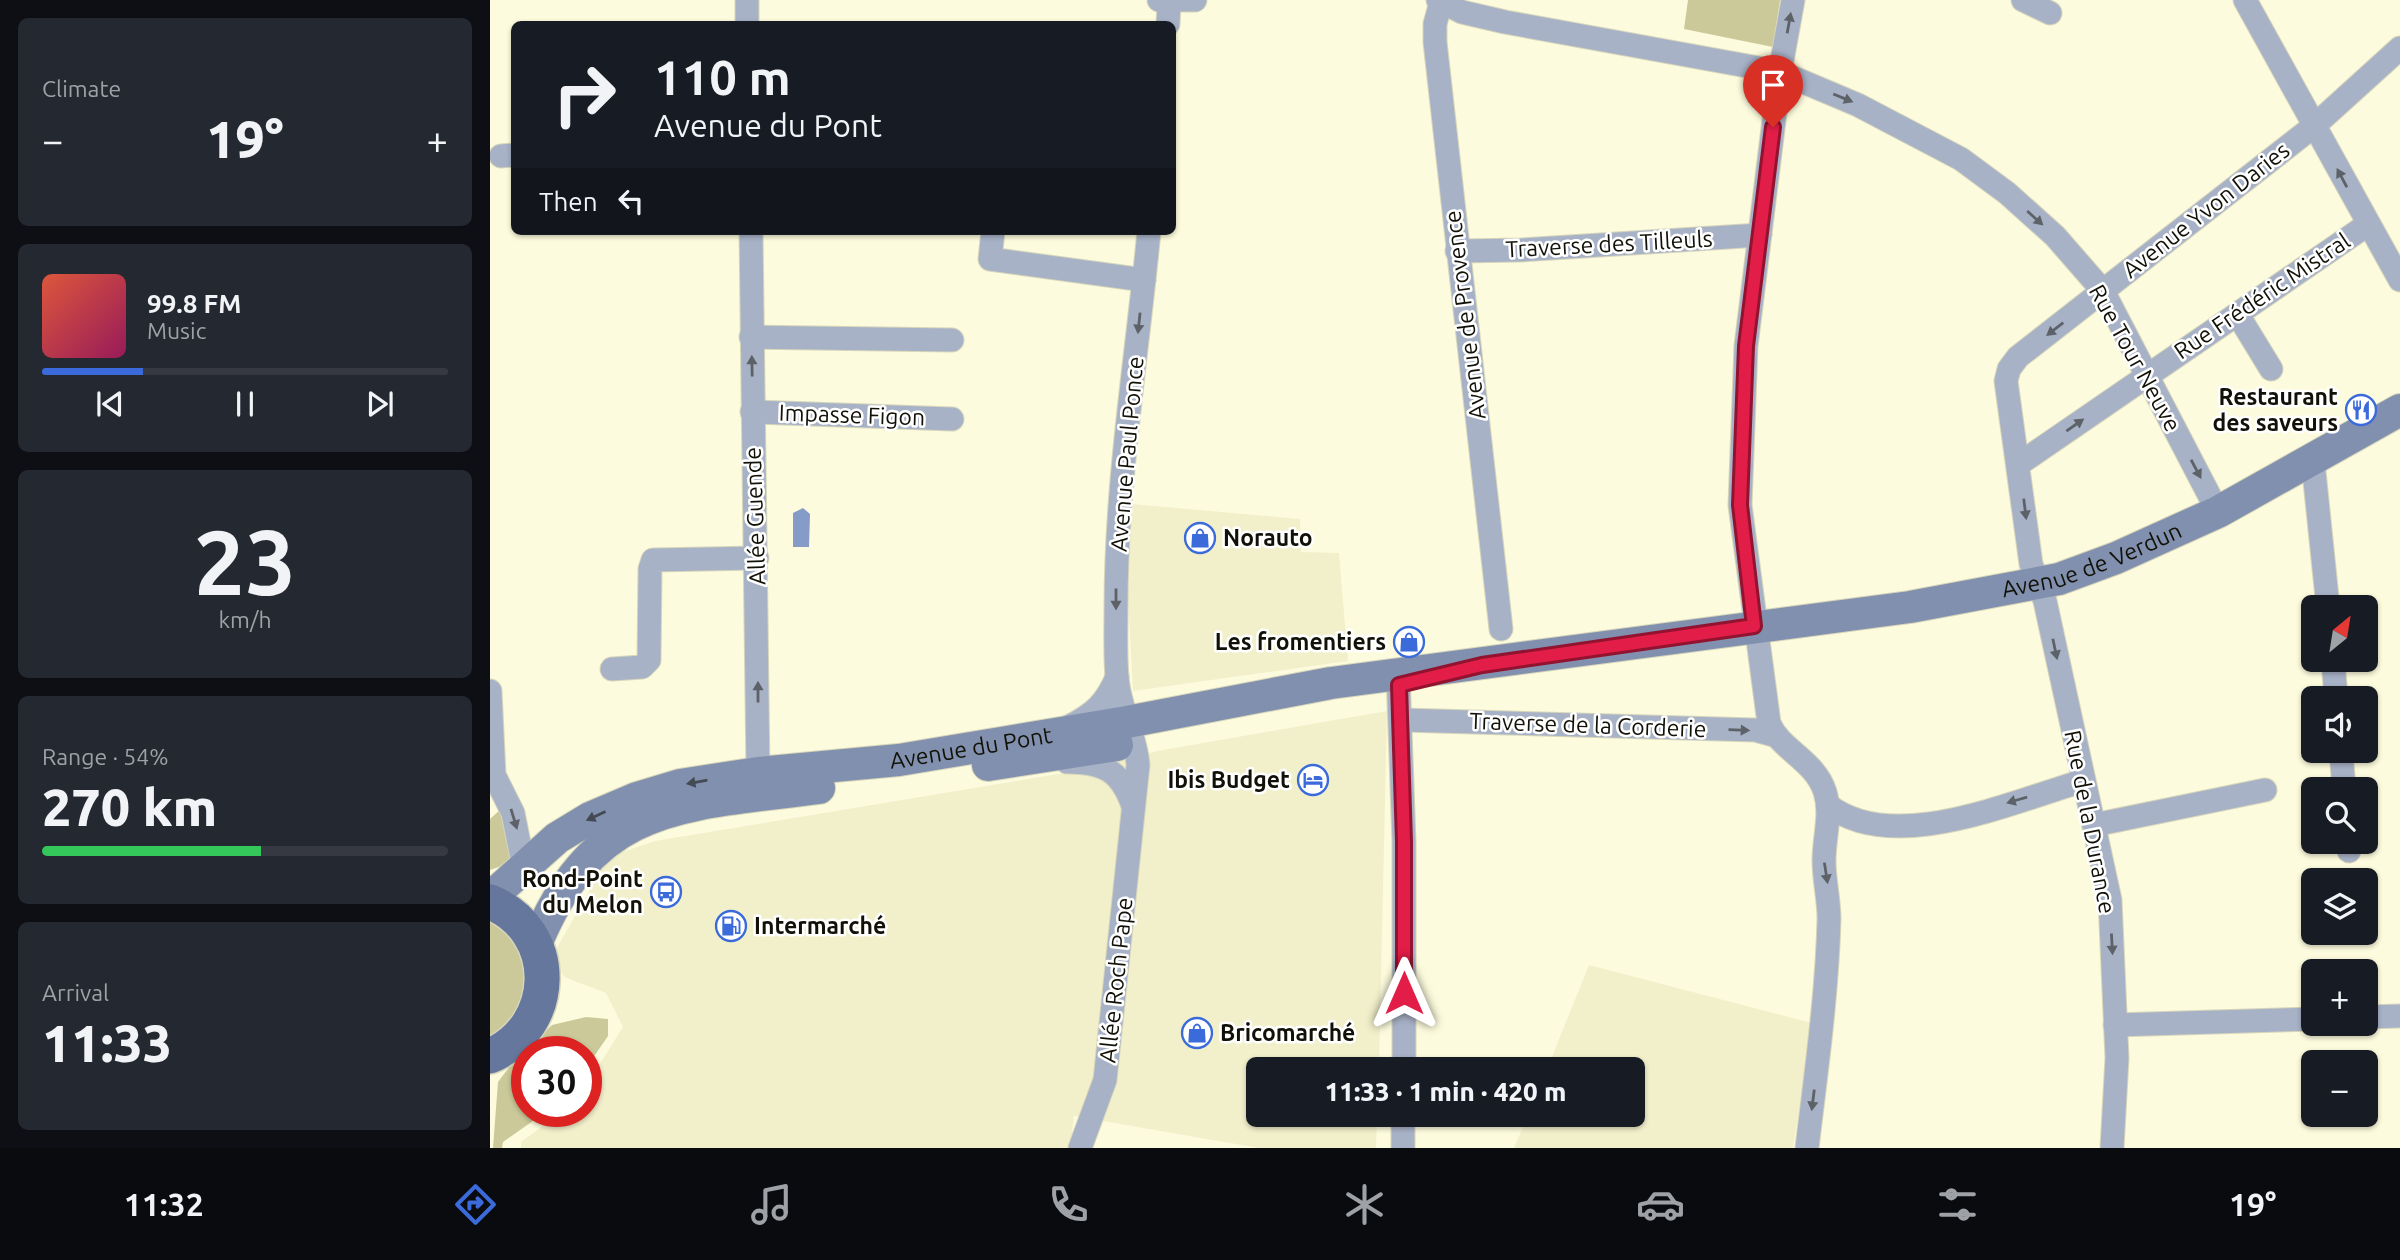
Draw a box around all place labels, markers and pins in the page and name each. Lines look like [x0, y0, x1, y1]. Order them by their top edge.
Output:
pin [1743, 55, 1803, 127]
place label: Restaurant des saveurs [2212, 384, 2338, 435]
restaurant icon: Restaurant des saveurs [2344, 393, 2378, 427]
shop icon: Norauto [1183, 521, 1217, 555]
place label: Norauto [1223, 525, 1313, 550]
shop icon: Les fromentiers [1392, 625, 1426, 659]
place label: Les fromentiers [1215, 629, 1386, 654]
hotel icon: Ibis Budget [1296, 763, 1330, 797]
place label: Ibis Budget [1167, 767, 1290, 792]
place label: Rond-Point du Melon [522, 866, 643, 917]
bus stop icon: Rond-Point du Melon [649, 875, 683, 909]
fuel station icon: Intermarché [714, 909, 748, 943]
place label: Intermarché [754, 913, 886, 938]
shop icon: Bricomarché [1180, 1016, 1214, 1050]
place label: Bricomarché [1220, 1020, 1355, 1045]

